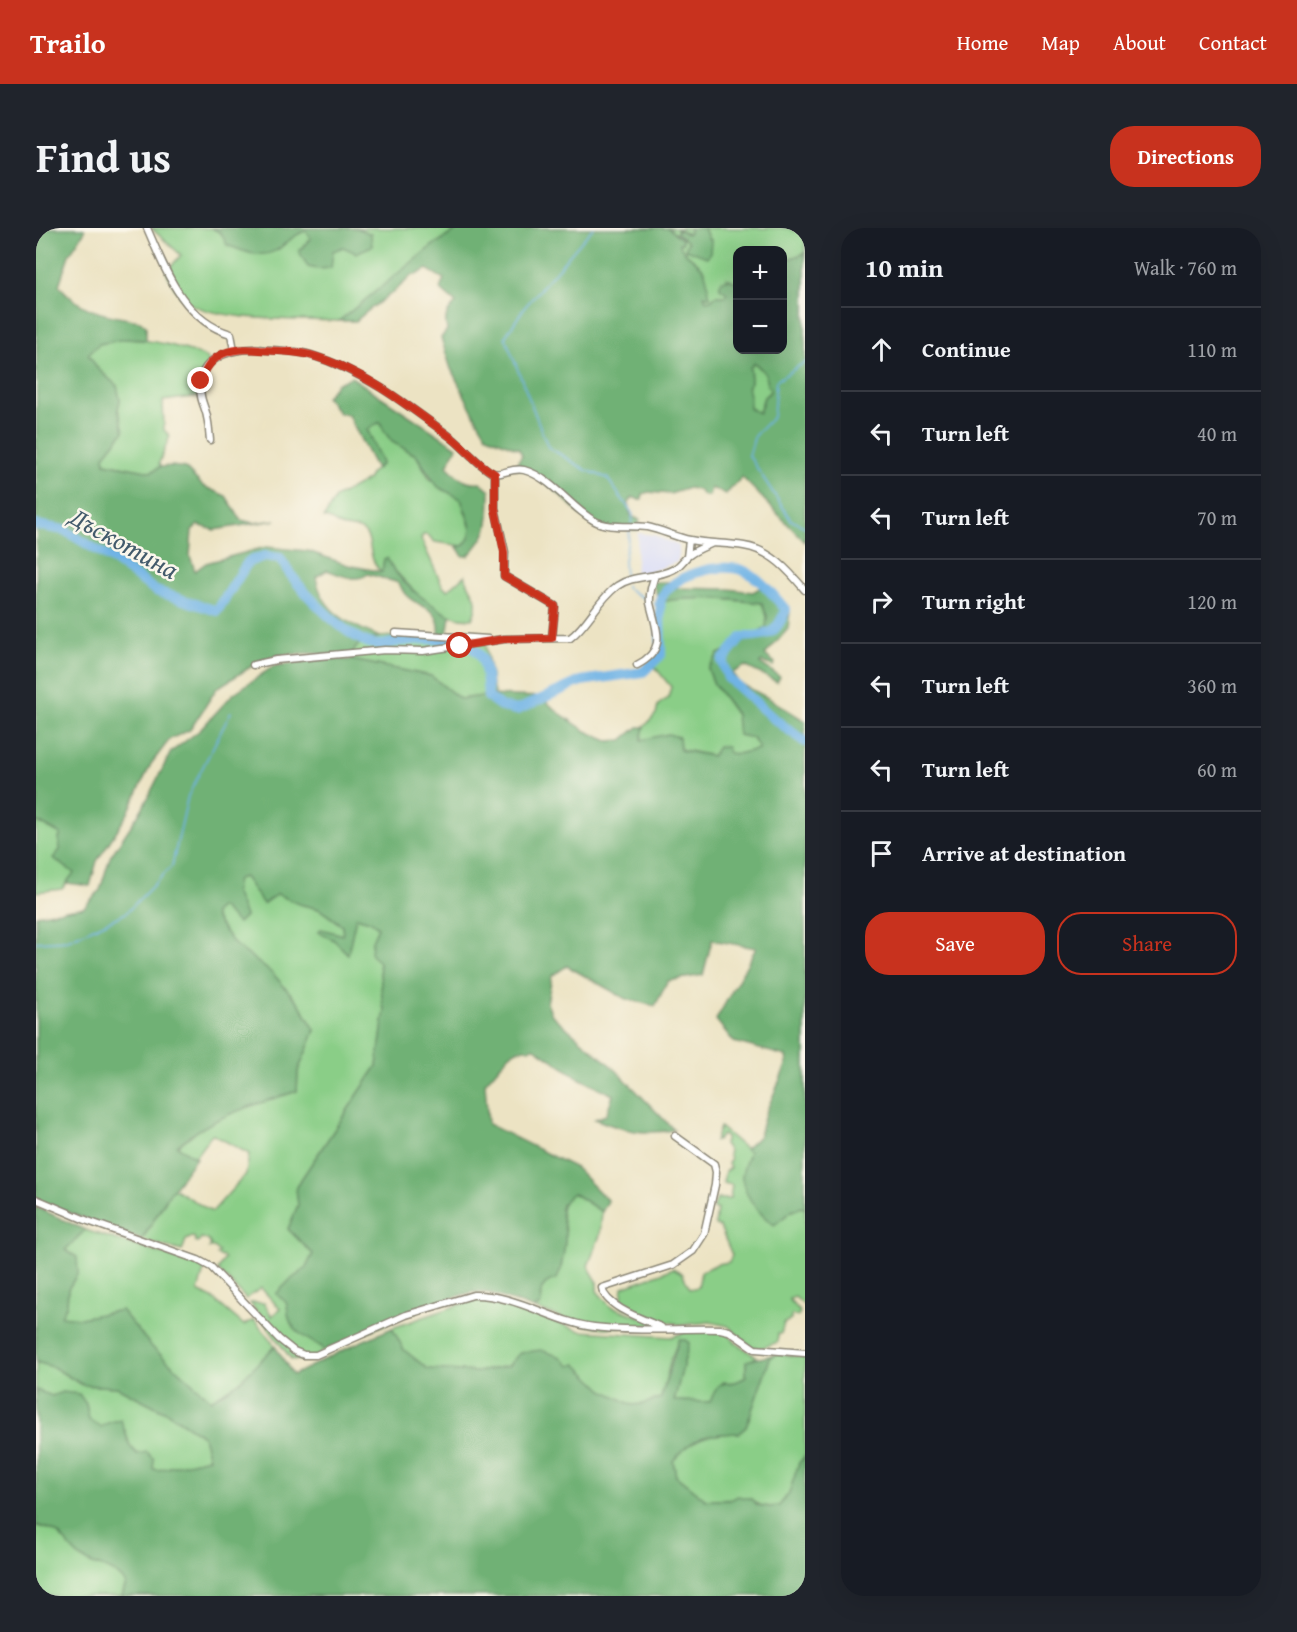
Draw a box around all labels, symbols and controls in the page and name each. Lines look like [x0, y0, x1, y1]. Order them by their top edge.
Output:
text: Trailo [30, 22, 106, 63]
text: Home [957, 27, 1008, 58]
text: Map [1041, 27, 1080, 58]
text: About [1113, 27, 1166, 58]
text: Contact [1199, 27, 1267, 58]
text: Find us [36, 126, 171, 187]
button: Directions [1110, 126, 1261, 187]
map controls [733, 246, 787, 354]
button: + [733, 246, 787, 300]
text: 10 min [865, 248, 943, 287]
text: Walk · 760 m [1134, 253, 1237, 282]
button: − [733, 300, 787, 354]
icon: ahead [865, 333, 898, 366]
text: Continue [922, 333, 1011, 365]
text: 110 m [1187, 335, 1237, 364]
route end [187, 367, 213, 393]
icon: left [865, 417, 898, 450]
text: Turn left [922, 417, 1009, 449]
text: 40 m [1197, 419, 1237, 448]
water label: Дъскотина [61, 496, 186, 588]
icon: left [865, 501, 898, 534]
text: Turn left [922, 501, 1009, 533]
text: 70 m [1197, 503, 1237, 532]
icon: right [865, 585, 898, 618]
text: Turn right [922, 585, 1025, 617]
text: 120 m [1187, 587, 1237, 616]
route start [446, 632, 472, 658]
icon: left [865, 669, 898, 702]
text: Turn left [922, 669, 1009, 701]
text: 360 m [1187, 671, 1237, 700]
icon: left [865, 753, 898, 786]
text: Turn left [922, 753, 1009, 785]
text: 60 m [1197, 755, 1237, 784]
icon: arrive [865, 837, 898, 870]
text: Arrive at destination [922, 837, 1126, 869]
button: Save [865, 912, 1045, 975]
button: Share [1057, 912, 1237, 975]

